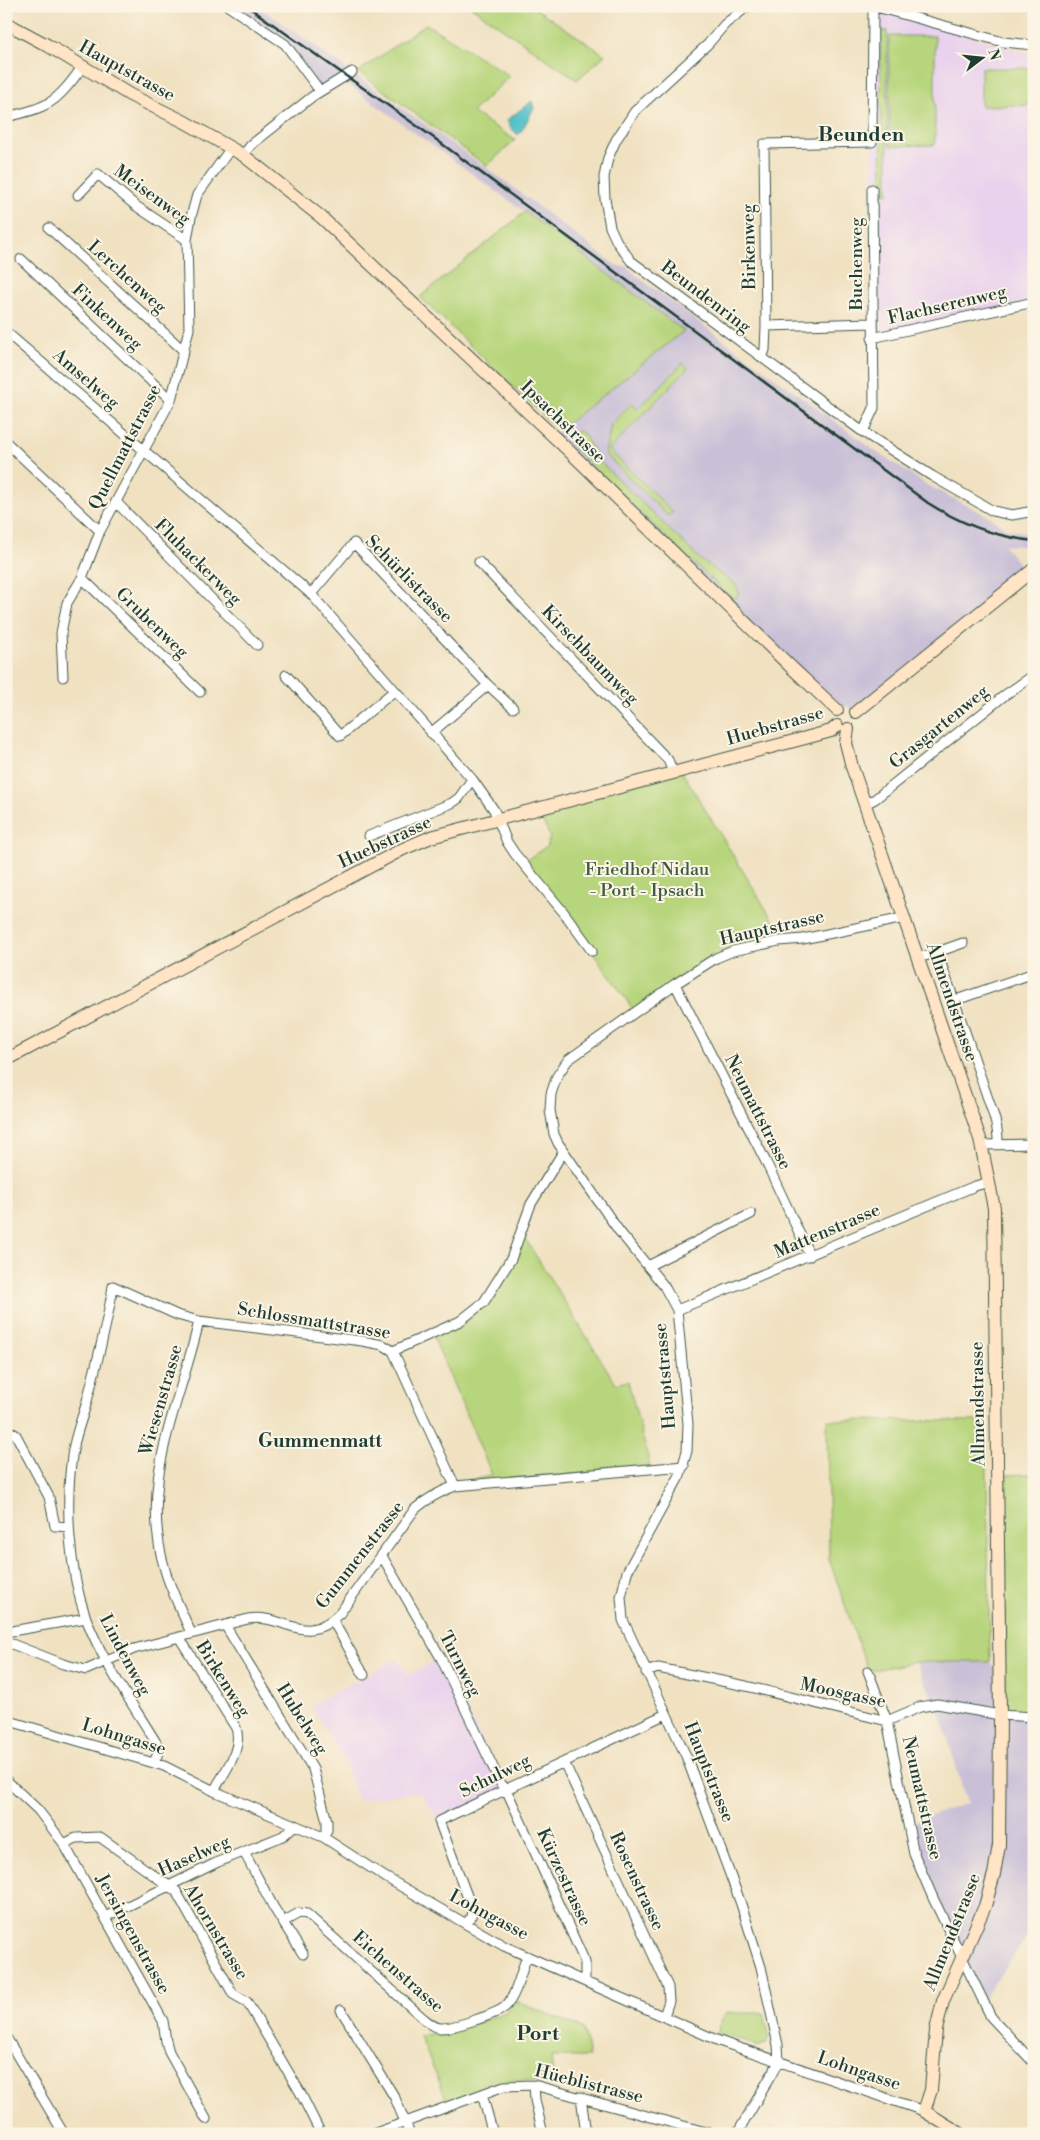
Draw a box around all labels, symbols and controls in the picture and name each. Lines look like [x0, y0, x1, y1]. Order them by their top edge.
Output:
north arrow [958, 32, 1008, 82]
street label: Hauptstrasse [75, 35, 179, 107]
text: N [983, 47, 1004, 62]
district label: Beunden [818, 123, 905, 148]
street label: Meisenweg [109, 159, 195, 231]
street label: Birkenweg [737, 203, 761, 291]
street label: Buchenweg [845, 217, 868, 312]
street label: Lerchenweg [83, 235, 172, 319]
street label: Beundenring [656, 255, 756, 339]
street label: Finkenweg [67, 279, 148, 356]
street label: Flachserenweg [885, 280, 1009, 330]
street label: Amselweg [47, 343, 125, 415]
street label: Ipsachstrasse [515, 376, 611, 468]
street label: Quellmattstrasse [83, 380, 167, 514]
street label: Fluhackerweg [150, 514, 247, 611]
street label: Schürlistrasse [360, 530, 458, 628]
street label: Grubenweg [111, 583, 194, 664]
street label: Kirschbaumweg [536, 600, 644, 710]
street label: Grasgartenweg [885, 679, 994, 774]
street label: Huebstrasse [724, 701, 826, 751]
street label: Huebstrasse [335, 810, 435, 874]
park label: Friedhof Nidau - Port - Ipsach [585, 858, 710, 902]
street label: Hauptstrasse [717, 905, 827, 951]
street label: Allmendstrasse [920, 938, 983, 1065]
street label: Neumattstrasse [719, 1051, 797, 1173]
street label: Mattenstrasse [770, 1198, 884, 1264]
street label: Schlossmattstrasse [236, 1298, 392, 1344]
street label: Hauptstrasse [649, 1322, 681, 1430]
street label: Allmendstrasse [965, 1341, 991, 1468]
street label: Wiesenstrasse [134, 1342, 188, 1459]
district label: Gummenmatt [258, 1429, 382, 1453]
street label: Gummenstrasse [311, 1496, 409, 1614]
street label: Lindenweg [94, 1610, 156, 1700]
street label: Turnweg [434, 1627, 487, 1701]
street label: Birkenweg [190, 1636, 256, 1722]
street label: Moosgasse [798, 1673, 888, 1713]
street label: Hubelweg [271, 1679, 333, 1760]
street label: Lohngasse [79, 1713, 169, 1761]
street label: Hauptstrasse [678, 1718, 740, 1826]
street label: Neumattstrasse [897, 1734, 947, 1862]
street label: Schulweg [456, 1749, 535, 1803]
street label: Kürzestrasse [531, 1824, 597, 1930]
street label: Rosenstrasse [604, 1828, 670, 1934]
street label: Haselweg [154, 1830, 234, 1882]
street label: Jersingenstrasse [90, 1869, 176, 1998]
street label: Allmendstrasse [918, 1870, 986, 1995]
street label: Ahornstrasse [178, 1879, 254, 1984]
street label: Lohngasse [445, 1884, 533, 1946]
street label: Eichenstrasse [347, 1926, 449, 2018]
district label: Port [517, 2022, 560, 2047]
street label: Lohngasse [814, 2046, 904, 2096]
street label: Hüeblistrasse [532, 2059, 646, 2109]

